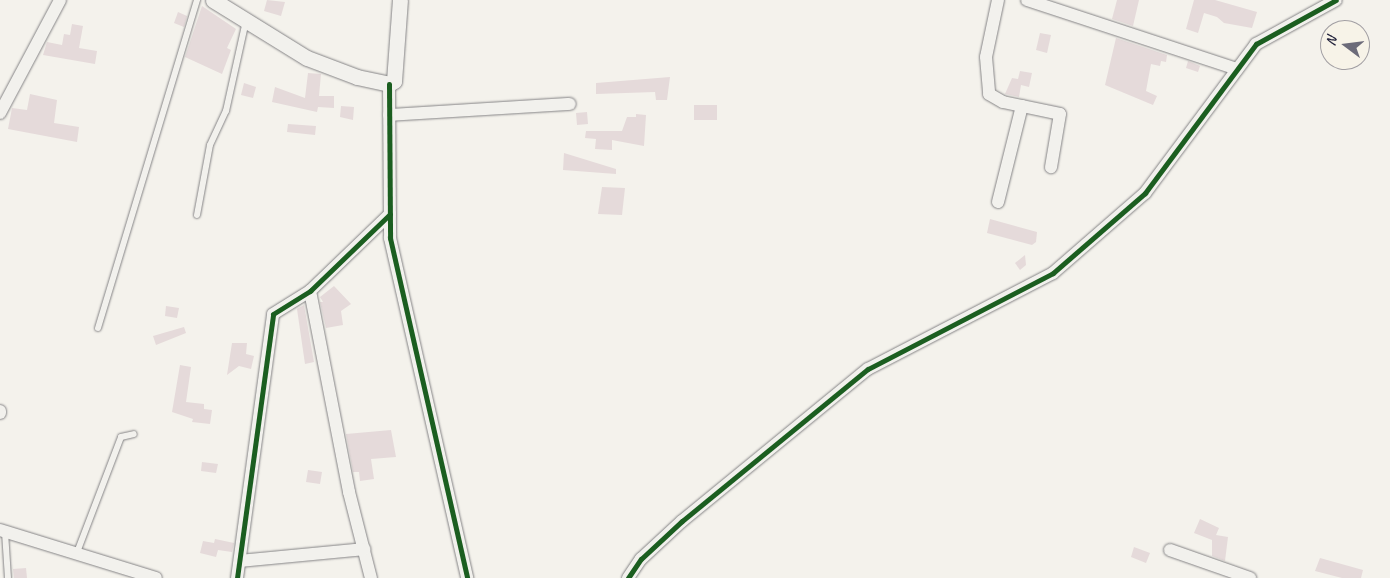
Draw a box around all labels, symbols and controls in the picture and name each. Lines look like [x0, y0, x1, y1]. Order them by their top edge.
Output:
north arrow [1320, 20, 1370, 70]
text: N [1322, 35, 1340, 48]

